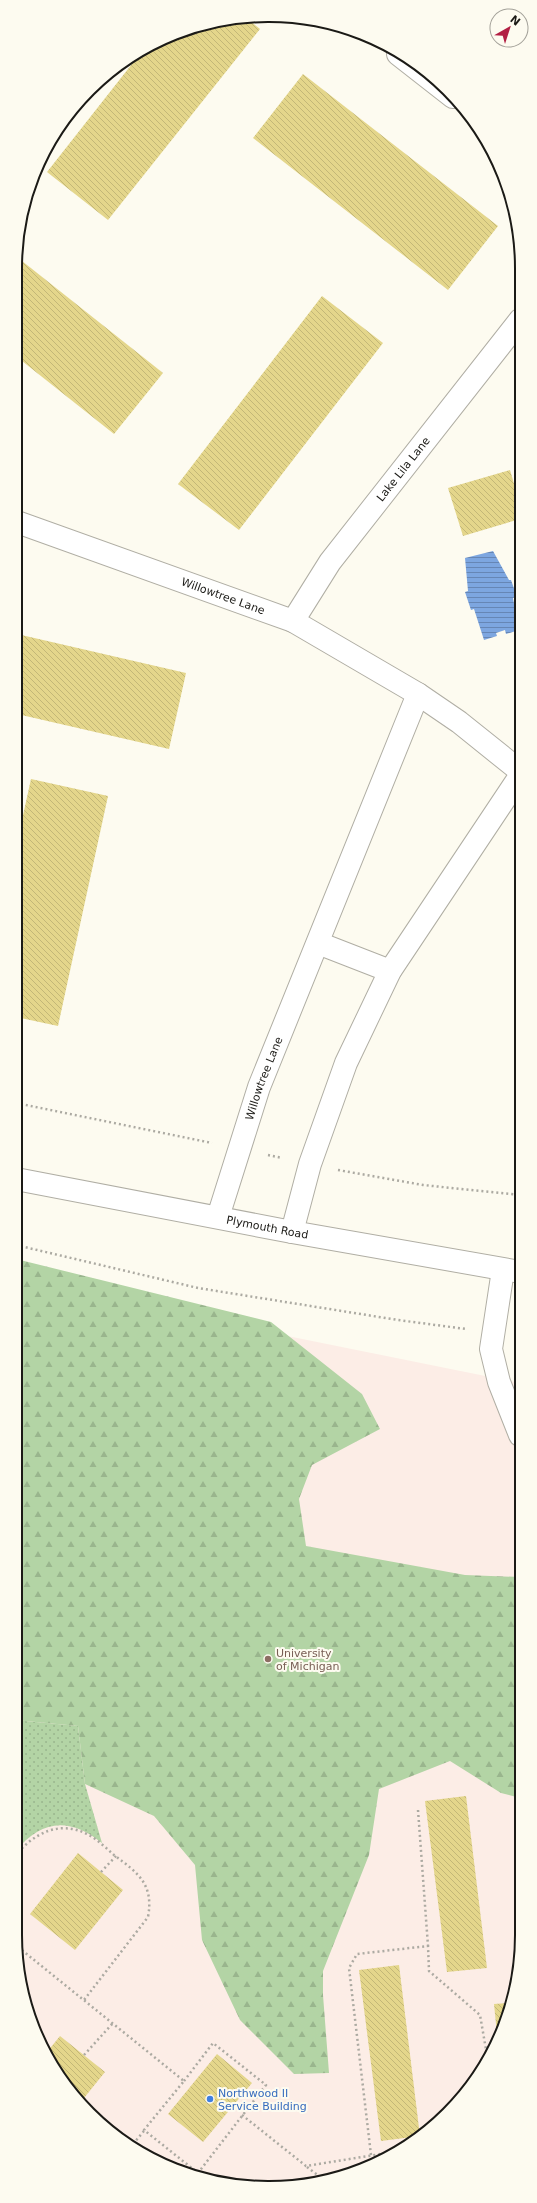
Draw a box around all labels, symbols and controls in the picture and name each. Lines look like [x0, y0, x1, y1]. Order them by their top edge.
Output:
north arrow [489, 8, 529, 48]
text: N [507, 13, 523, 29]
street label: Lake Lila Lane [374, 434, 433, 504]
street label: Willowtree Lane [179, 575, 267, 617]
street label: Willowtree Lane [243, 1035, 286, 1122]
street label: Plymouth Road [225, 1214, 309, 1242]
place label: University of Michigan [276, 1647, 339, 1673]
marker: University of Michigan [263, 1654, 273, 1664]
place label: Northwood II Service Building [218, 2087, 307, 2113]
marker: Northwood II Service Building [205, 2094, 215, 2104]

